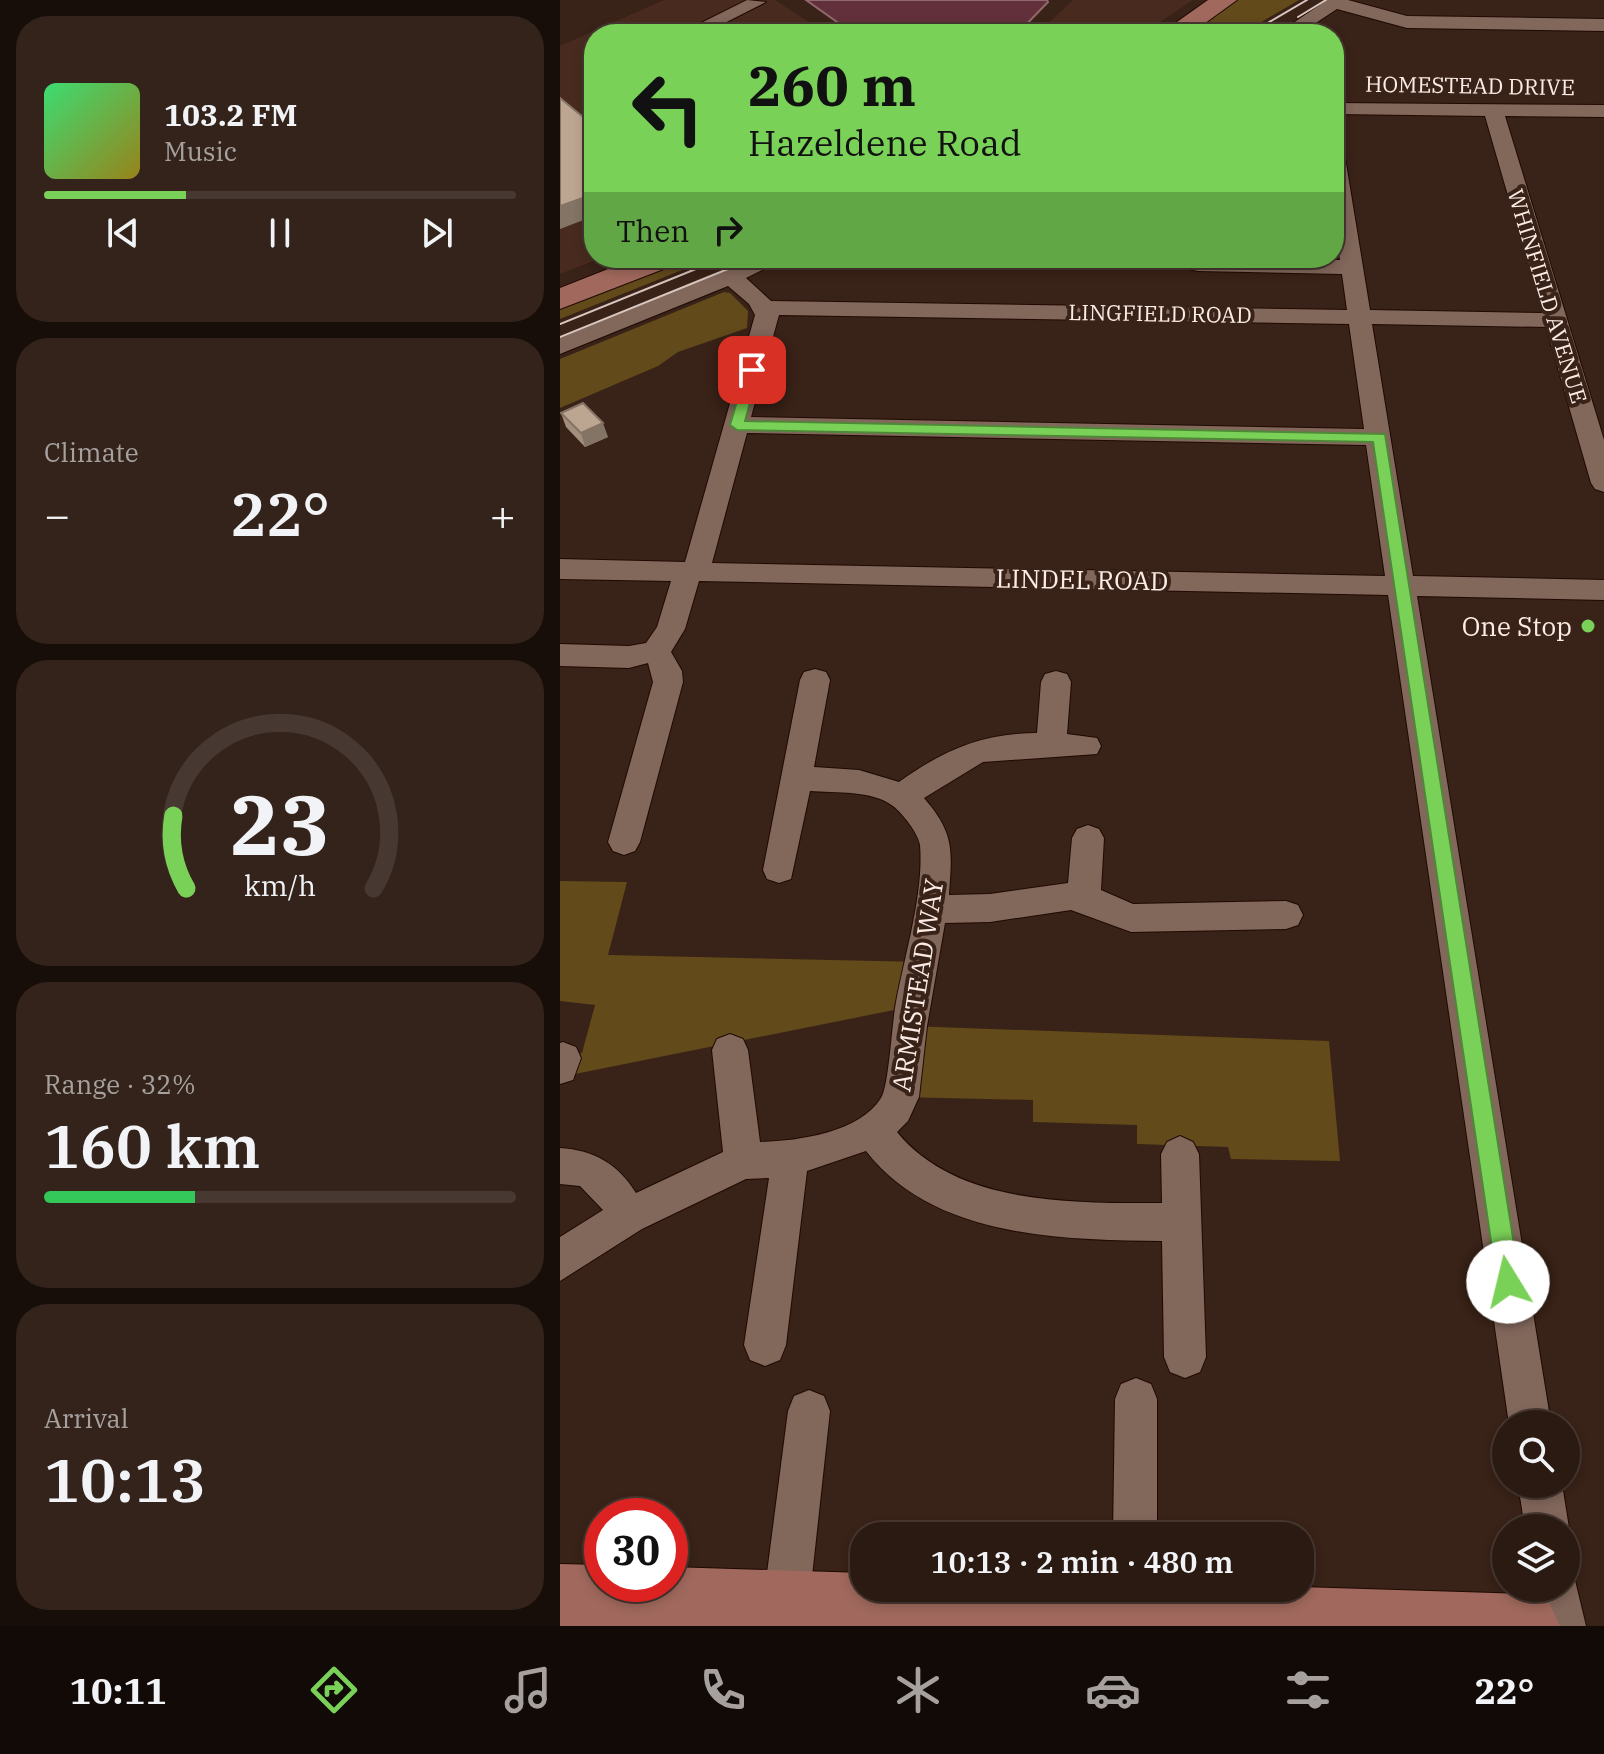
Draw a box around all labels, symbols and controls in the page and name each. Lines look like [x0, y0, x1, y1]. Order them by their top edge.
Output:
text: 260 m [748, 49, 916, 121]
icon: left [616, 56, 720, 160]
street label: HOMESTEAD DRIVE [1365, 69, 1575, 101]
text: 103.2 FM [164, 95, 297, 134]
text: Hazeldene Road [748, 119, 1022, 166]
text: Music [164, 134, 237, 168]
street label: WHINFIELD AVENUE [1502, 185, 1594, 407]
icon: right [706, 208, 750, 252]
icon: previous [101, 211, 145, 255]
icon: pause [258, 211, 302, 255]
icon: next [415, 211, 459, 255]
text: Then [616, 211, 690, 250]
street label: LINGFIELD ROAD [1068, 297, 1252, 329]
pin [718, 336, 786, 404]
icon: arrive [730, 348, 774, 392]
text: Climate [44, 435, 139, 469]
text: 22° [230, 474, 330, 553]
text: − [44, 486, 70, 543]
text: + [490, 486, 516, 543]
street label: LINDEL ROAD [995, 560, 1169, 598]
place label: One Stop [1462, 609, 1572, 643]
marker: One Stop [1579, 617, 1597, 635]
text: 23 [230, 770, 330, 878]
text: km/h [244, 867, 316, 904]
street label: ARMISTEAD WAY [883, 876, 951, 1094]
text: Range · 32% [44, 1067, 196, 1101]
text: 160 km [44, 1106, 260, 1185]
position arrow [1466, 1240, 1550, 1324]
text: Arrival [44, 1401, 129, 1435]
map controls [1492, 1410, 1580, 1602]
button: search [1492, 1410, 1580, 1498]
text: 10:13 [44, 1440, 206, 1519]
speed limit sign: 30 [584, 1498, 688, 1602]
button: layers [1492, 1514, 1580, 1602]
text: 10:13 · 2 min · 480 m [931, 1542, 1233, 1581]
icon: directions [306, 1662, 362, 1718]
icon: music [500, 1662, 556, 1718]
icon: phone [695, 1662, 751, 1718]
icon: climate [890, 1662, 946, 1718]
icon: car [1085, 1662, 1141, 1718]
icon: filters [1280, 1662, 1336, 1718]
text: 10:11 [69, 1667, 167, 1714]
text: 22° [1474, 1667, 1535, 1714]

